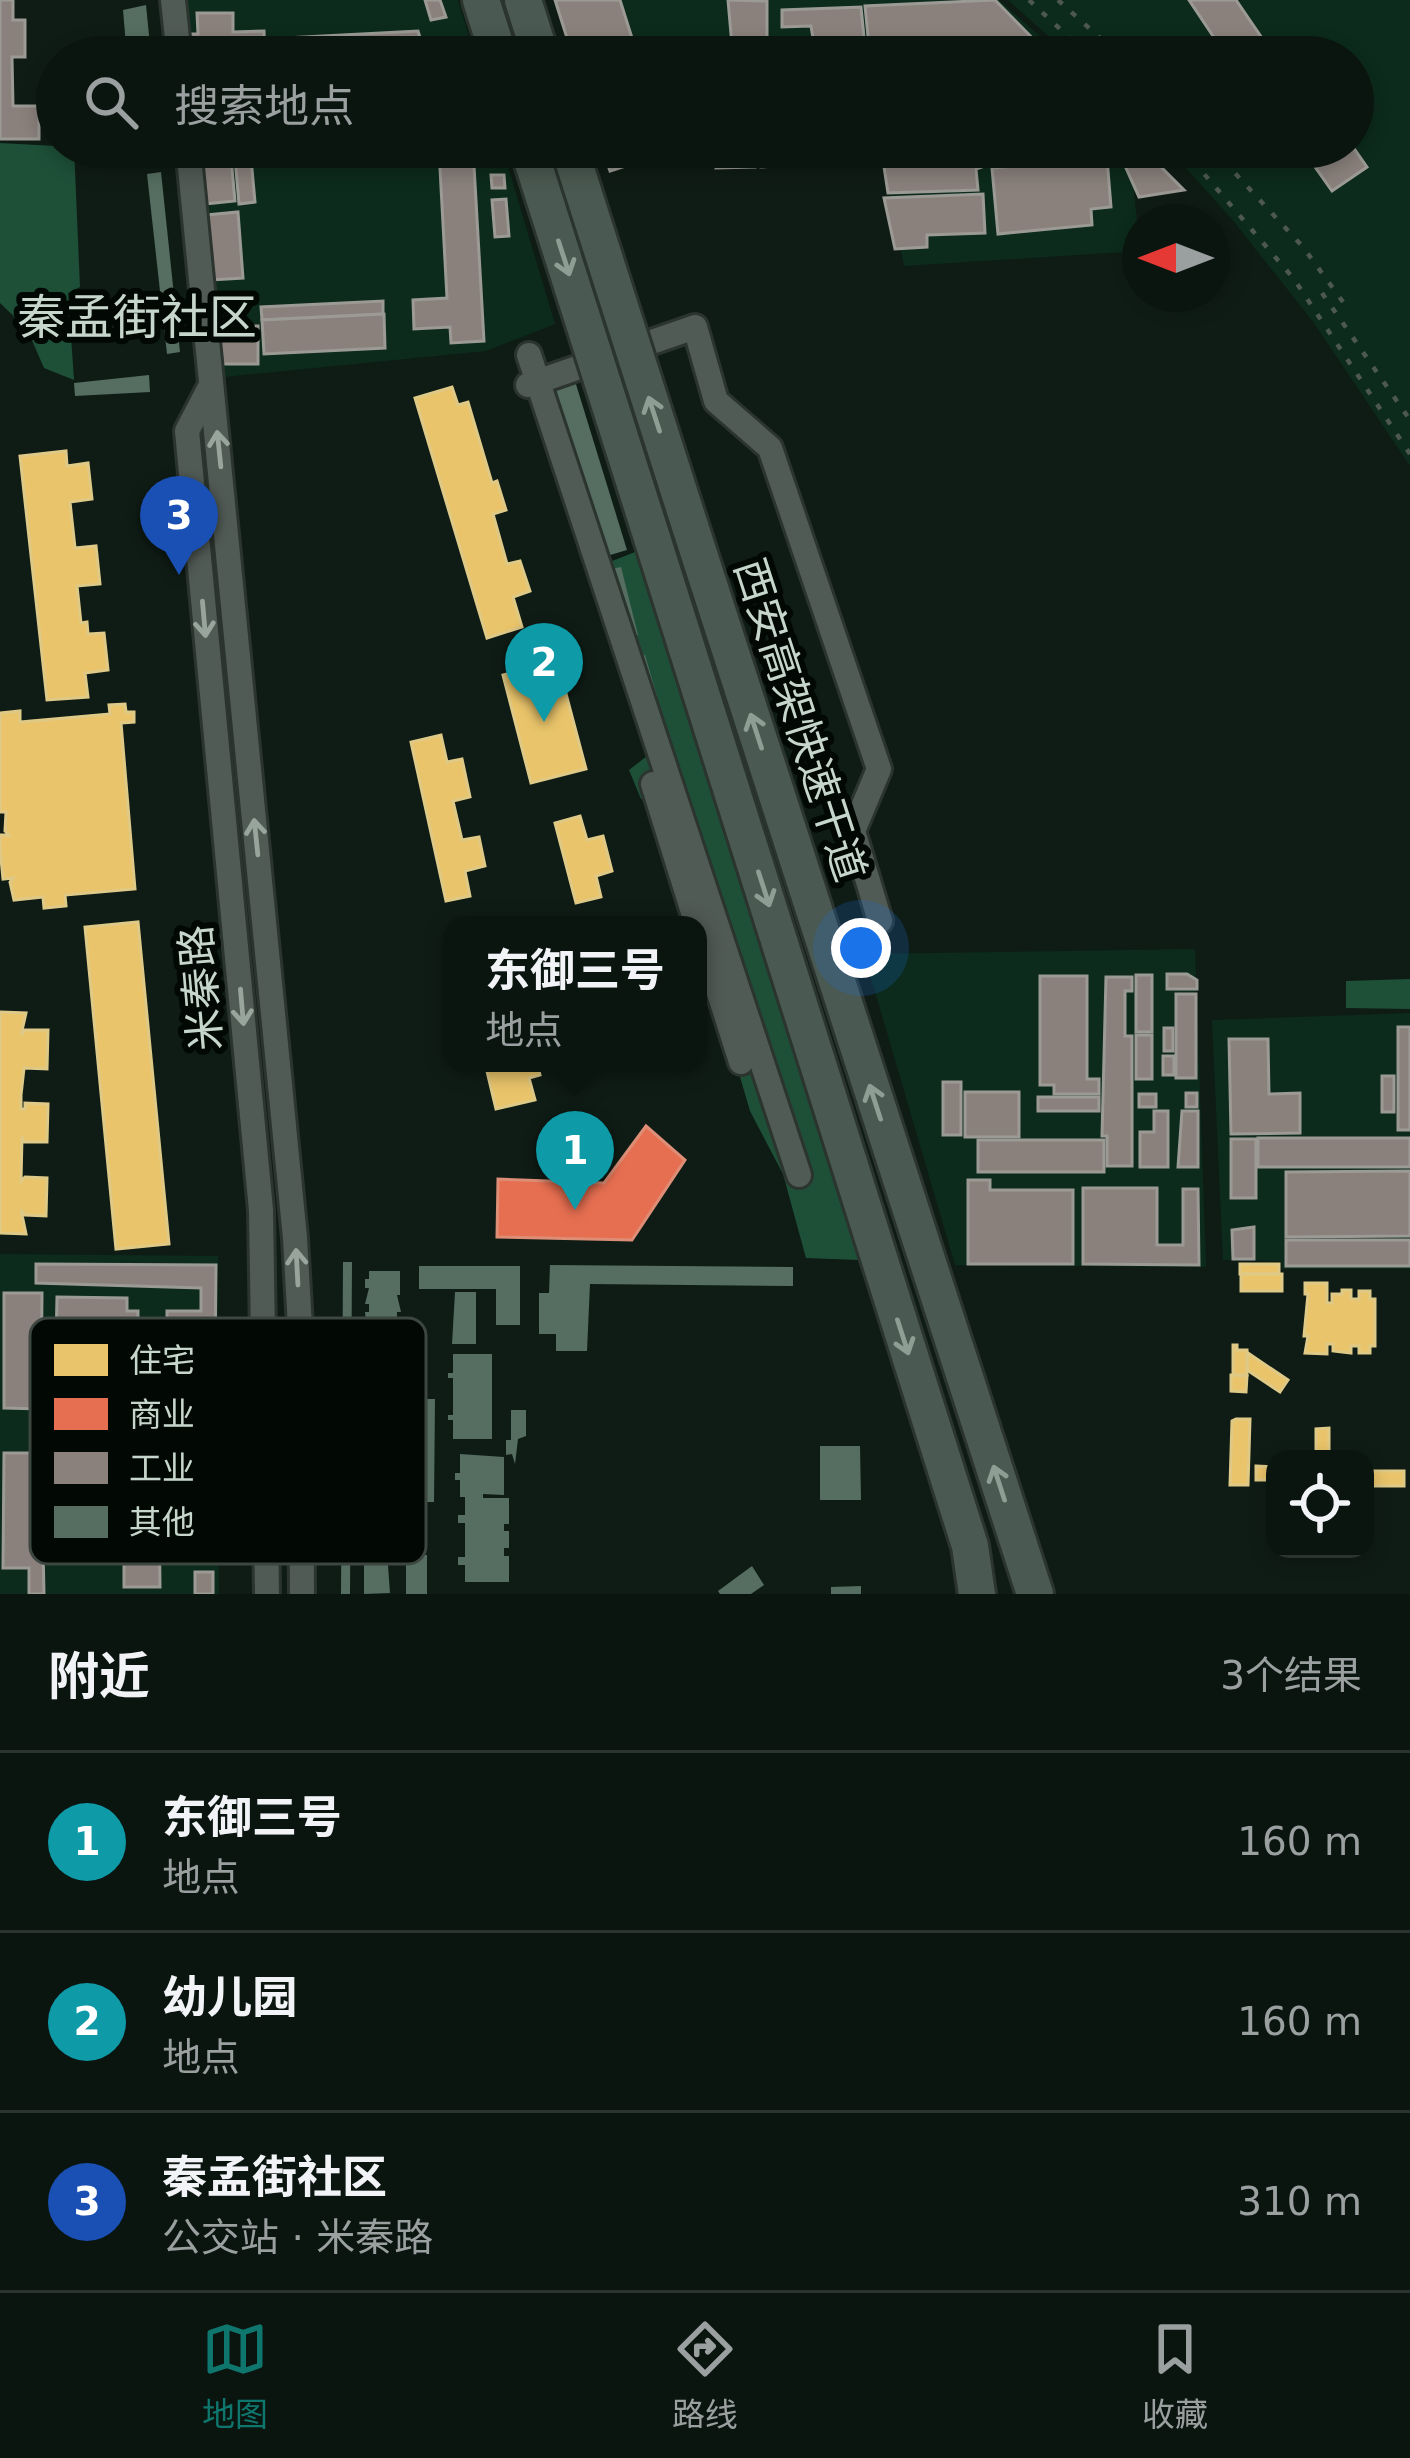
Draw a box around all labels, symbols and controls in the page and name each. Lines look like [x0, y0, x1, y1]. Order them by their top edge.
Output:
search box [36, 36, 1374, 168]
icon: search [78, 69, 144, 135]
text: 搜索地点 [174, 80, 354, 133]
north arrow [1122, 204, 1230, 312]
one-way arrow [554, 238, 576, 276]
district label: 秦孟街社区 [17, 289, 257, 345]
one-way arrow [642, 396, 664, 434]
one-way arrow [207, 430, 230, 469]
pin: 3 [140, 476, 218, 575]
street label: 西安高架快速干道 [725, 553, 875, 887]
one-way arrow [193, 599, 216, 638]
pin: 2 [505, 623, 583, 722]
one-way arrow [744, 713, 766, 751]
one-way arrow [244, 818, 267, 857]
one-way arrow [754, 869, 776, 907]
popup [443, 916, 707, 1072]
your location [831, 918, 891, 978]
street label: 米秦路 [171, 923, 231, 1053]
text: 东御三号 [485, 944, 665, 997]
one-way arrow [231, 987, 254, 1026]
text: 地点 [485, 1008, 563, 1053]
one-way arrow [863, 1084, 885, 1122]
pin: 1 [536, 1111, 614, 1210]
one-way arrow [285, 1248, 308, 1287]
one-way arrow [893, 1317, 915, 1355]
legend [30, 1318, 426, 1564]
text: 住宅 [129, 1341, 195, 1380]
text: 商业 [129, 1395, 195, 1434]
text: 工业 [129, 1449, 195, 1488]
map controls [1266, 1450, 1374, 1558]
button: locate [1266, 1450, 1374, 1558]
one-way arrow [986, 1465, 1008, 1503]
text: 其他 [129, 1503, 195, 1542]
text: 附近 [48, 1647, 150, 1706]
text: 3个结果 [1220, 1653, 1362, 1698]
text: 东御三号 [162, 1791, 342, 1844]
text: 1 [73, 1819, 101, 1864]
text: 160 m [1237, 1819, 1362, 1864]
text: 地点 [162, 1855, 240, 1900]
text: 幼儿园 [162, 1971, 297, 2024]
text: 2 [73, 1999, 101, 2044]
text: 160 m [1237, 1999, 1362, 2044]
text: 地点 [162, 2035, 240, 2080]
text: 秦孟街社区 [162, 2151, 387, 2204]
text: 3 [73, 2179, 101, 2224]
text: 310 m [1237, 2179, 1362, 2224]
text: 公交站 · 米秦路 [162, 2215, 433, 2260]
tab: 地图 [202, 2316, 268, 2436]
tab: 路线 [672, 2316, 738, 2436]
tab: 收藏 [1142, 2316, 1208, 2436]

